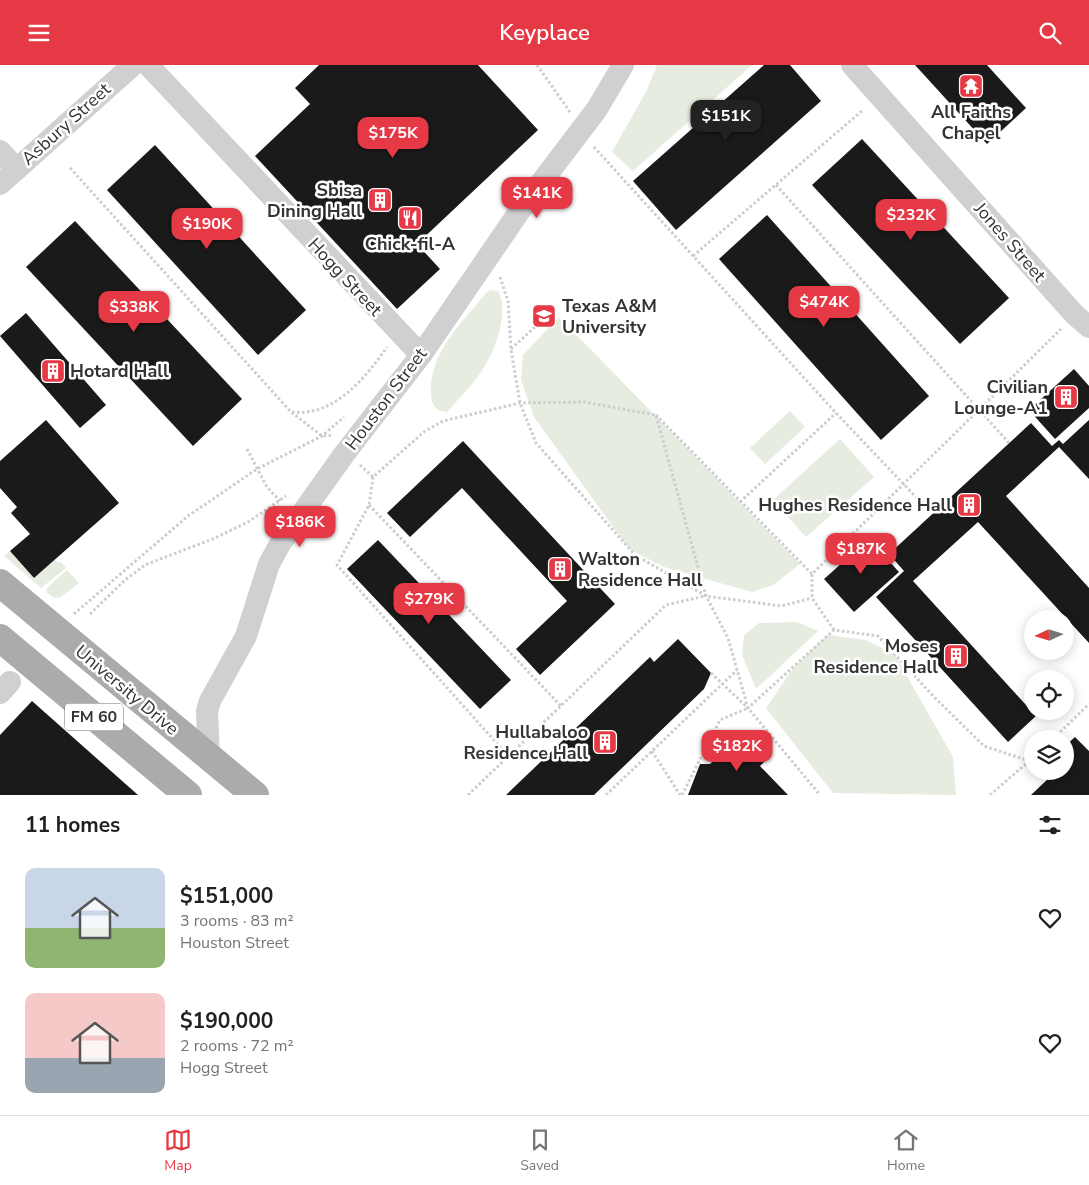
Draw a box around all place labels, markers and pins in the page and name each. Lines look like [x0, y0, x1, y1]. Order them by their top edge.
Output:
temple icon: All Faiths Chapel [958, 73, 984, 99]
pin: $151K [691, 99, 761, 142]
place label: All Faiths Chapel [931, 100, 1011, 145]
pin: $175K [358, 117, 428, 159]
pin: $141K [502, 177, 572, 219]
place label: Sbisa Dining Hall [267, 178, 362, 223]
building icon: Sbisa Dining Hall [367, 187, 393, 213]
pin: $232K [876, 199, 946, 241]
restaurant icon: Chick-fil-A [397, 205, 423, 231]
pin: $190K [172, 207, 242, 250]
place label: Chick-fil-A [365, 232, 456, 256]
pin: $474K [789, 285, 859, 328]
pin: $338K [99, 291, 169, 333]
place label: Texas A&M University [562, 294, 657, 339]
school or university icon: Texas A&M University [531, 303, 557, 329]
building icon: Hotard Hall [40, 358, 66, 384]
place label: Hotard Hall [70, 359, 169, 383]
place label: Civilian Lounge-A1 [954, 375, 1048, 420]
building icon: Civilian Lounge-A1 [1053, 384, 1079, 410]
building icon: Hughes Residence Hall [956, 492, 982, 518]
place label: Hughes Residence Hall [758, 493, 952, 517]
pin: $186K [265, 505, 335, 548]
pin: $187K [826, 533, 896, 575]
place label: Walton Residence Hall [578, 547, 703, 592]
building icon: Walton Residence Hall [547, 556, 573, 582]
pin: $279K [394, 583, 464, 625]
place label: Moses Residence Hall [813, 634, 938, 679]
building icon: Moses Residence Hall [943, 643, 969, 669]
place label: Hullabaloo Residence Hall [463, 720, 588, 765]
building icon: Hullabaloo Residence Hall [592, 729, 618, 755]
pin: $182K [702, 729, 772, 772]

